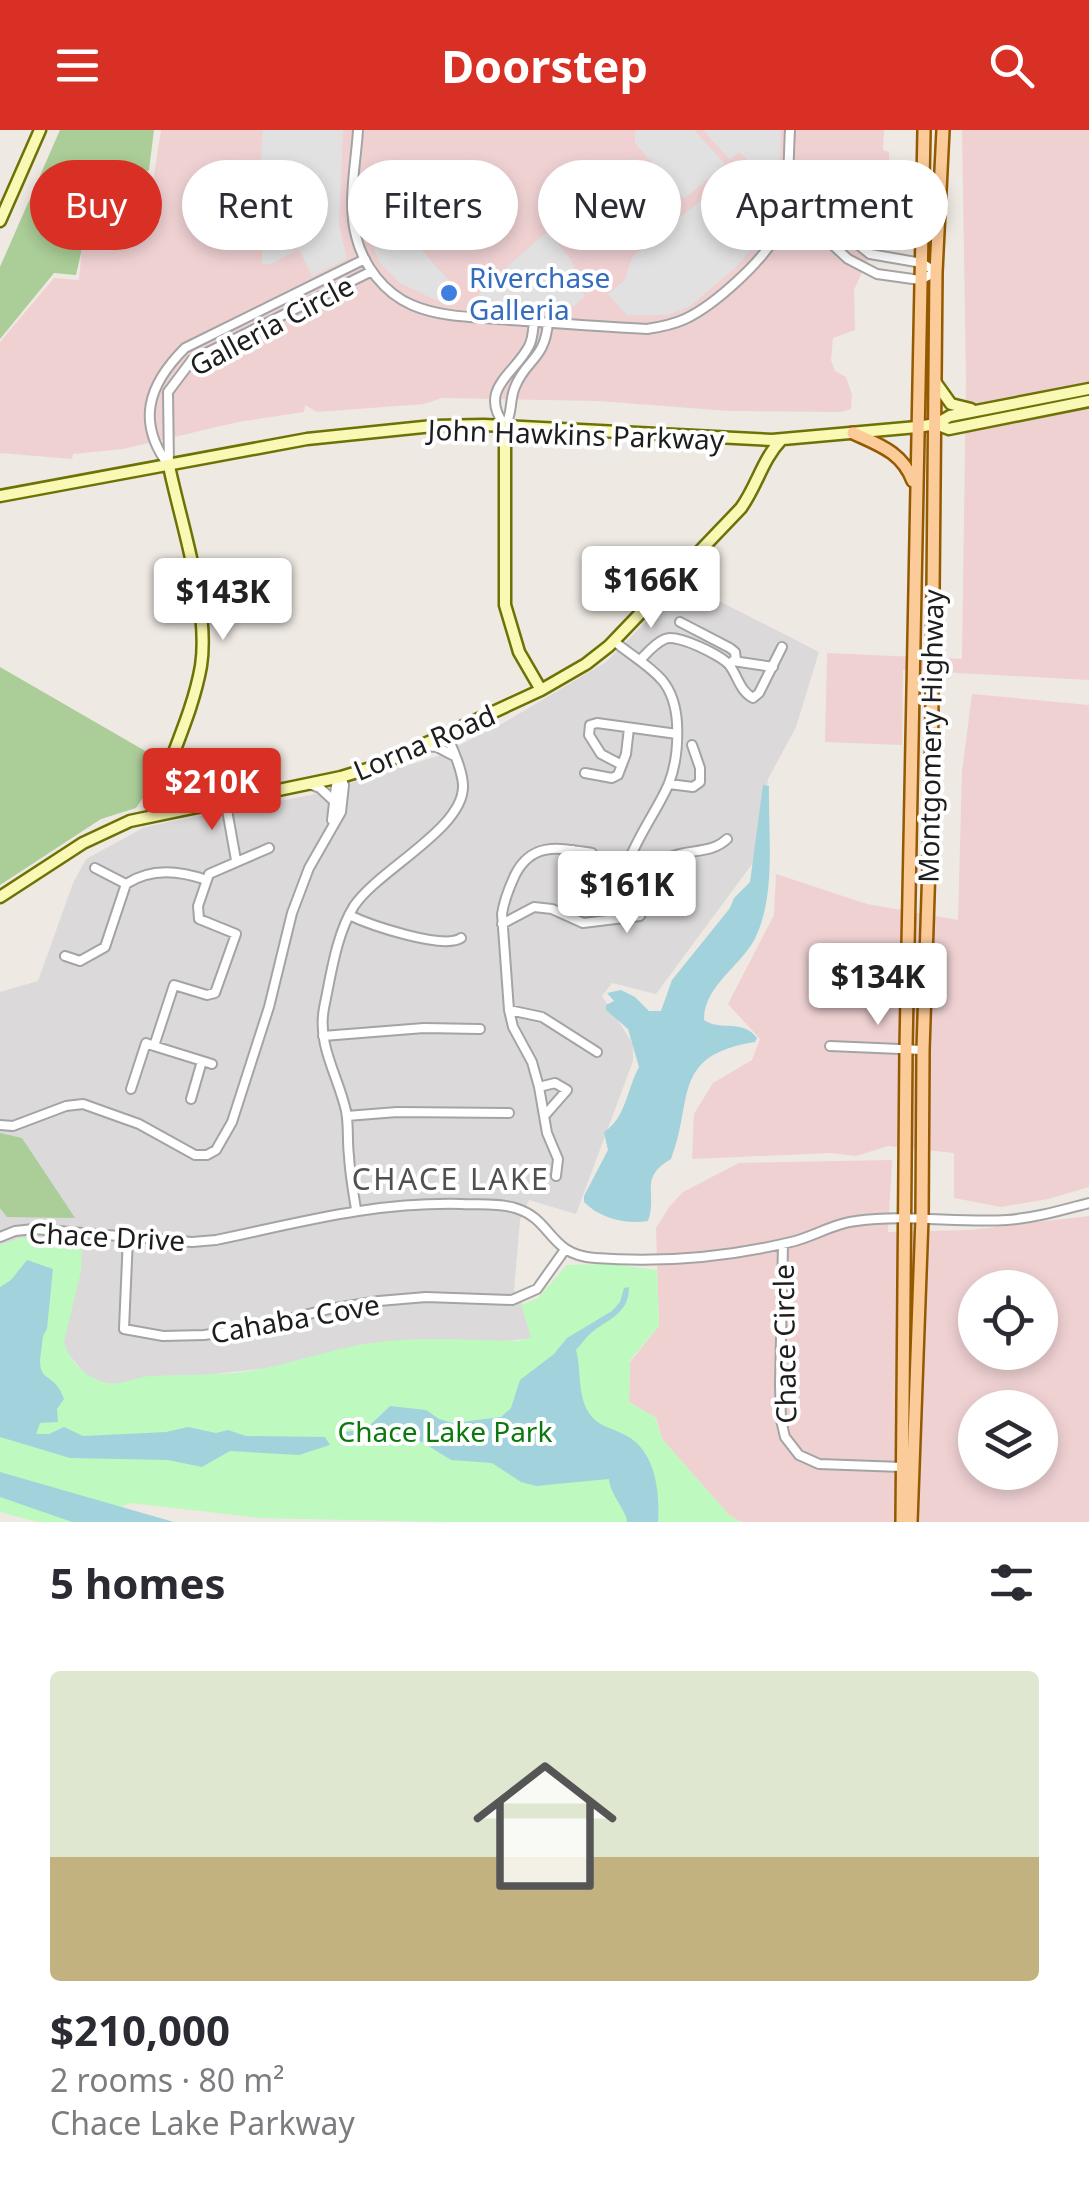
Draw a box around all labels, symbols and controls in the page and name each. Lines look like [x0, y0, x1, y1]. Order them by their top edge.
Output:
text: Doorstep [441, 35, 648, 96]
icon: menu [50, 38, 105, 93]
icon: search [984, 38, 1039, 93]
chip: Buy [30, 160, 162, 250]
chip: Rent [182, 160, 328, 250]
chip: Filters [348, 160, 518, 250]
chip: New [538, 160, 681, 250]
chip: Apartment [701, 160, 948, 250]
place label: Riverchase Galleria [469, 258, 610, 328]
street label: Galleria Circle [182, 266, 360, 384]
marker: Riverchase Galleria [438, 282, 460, 304]
street label: John Hawkins Parkway [424, 410, 725, 458]
pin: $166K [581, 546, 721, 631]
text: $166K [604, 557, 698, 600]
pin: $143K [153, 558, 293, 643]
text: $143K [176, 569, 270, 612]
street label: Montgomery Highway [908, 588, 952, 883]
street label: Lorna Road [347, 695, 501, 789]
pin: $210K [142, 748, 282, 833]
text: $210K [165, 759, 259, 802]
pin: $161K [557, 851, 697, 936]
text: $161K [580, 862, 674, 905]
pin: $134K [808, 943, 948, 1028]
text: $134K [831, 954, 925, 997]
district label: CHACE LAKE [352, 1158, 550, 1199]
street label: Chace Drive [28, 1213, 186, 1259]
street label: Chace Circle [764, 1264, 804, 1424]
map controls [958, 1270, 1058, 1490]
button: locate [958, 1270, 1058, 1370]
street label: Cahaba Cove [208, 1284, 382, 1352]
button: layers [958, 1390, 1058, 1490]
park label: Chace Lake Park [338, 1412, 552, 1450]
text: 5 homes [50, 1554, 226, 1611]
icon: filters [984, 1555, 1039, 1610]
icon: home [455, 1736, 635, 1916]
text: $210,000 [50, 2001, 230, 2058]
text: 2 rooms · 80 m² [50, 2058, 284, 2101]
text: Chace Lake Parkway [50, 2101, 355, 2144]

